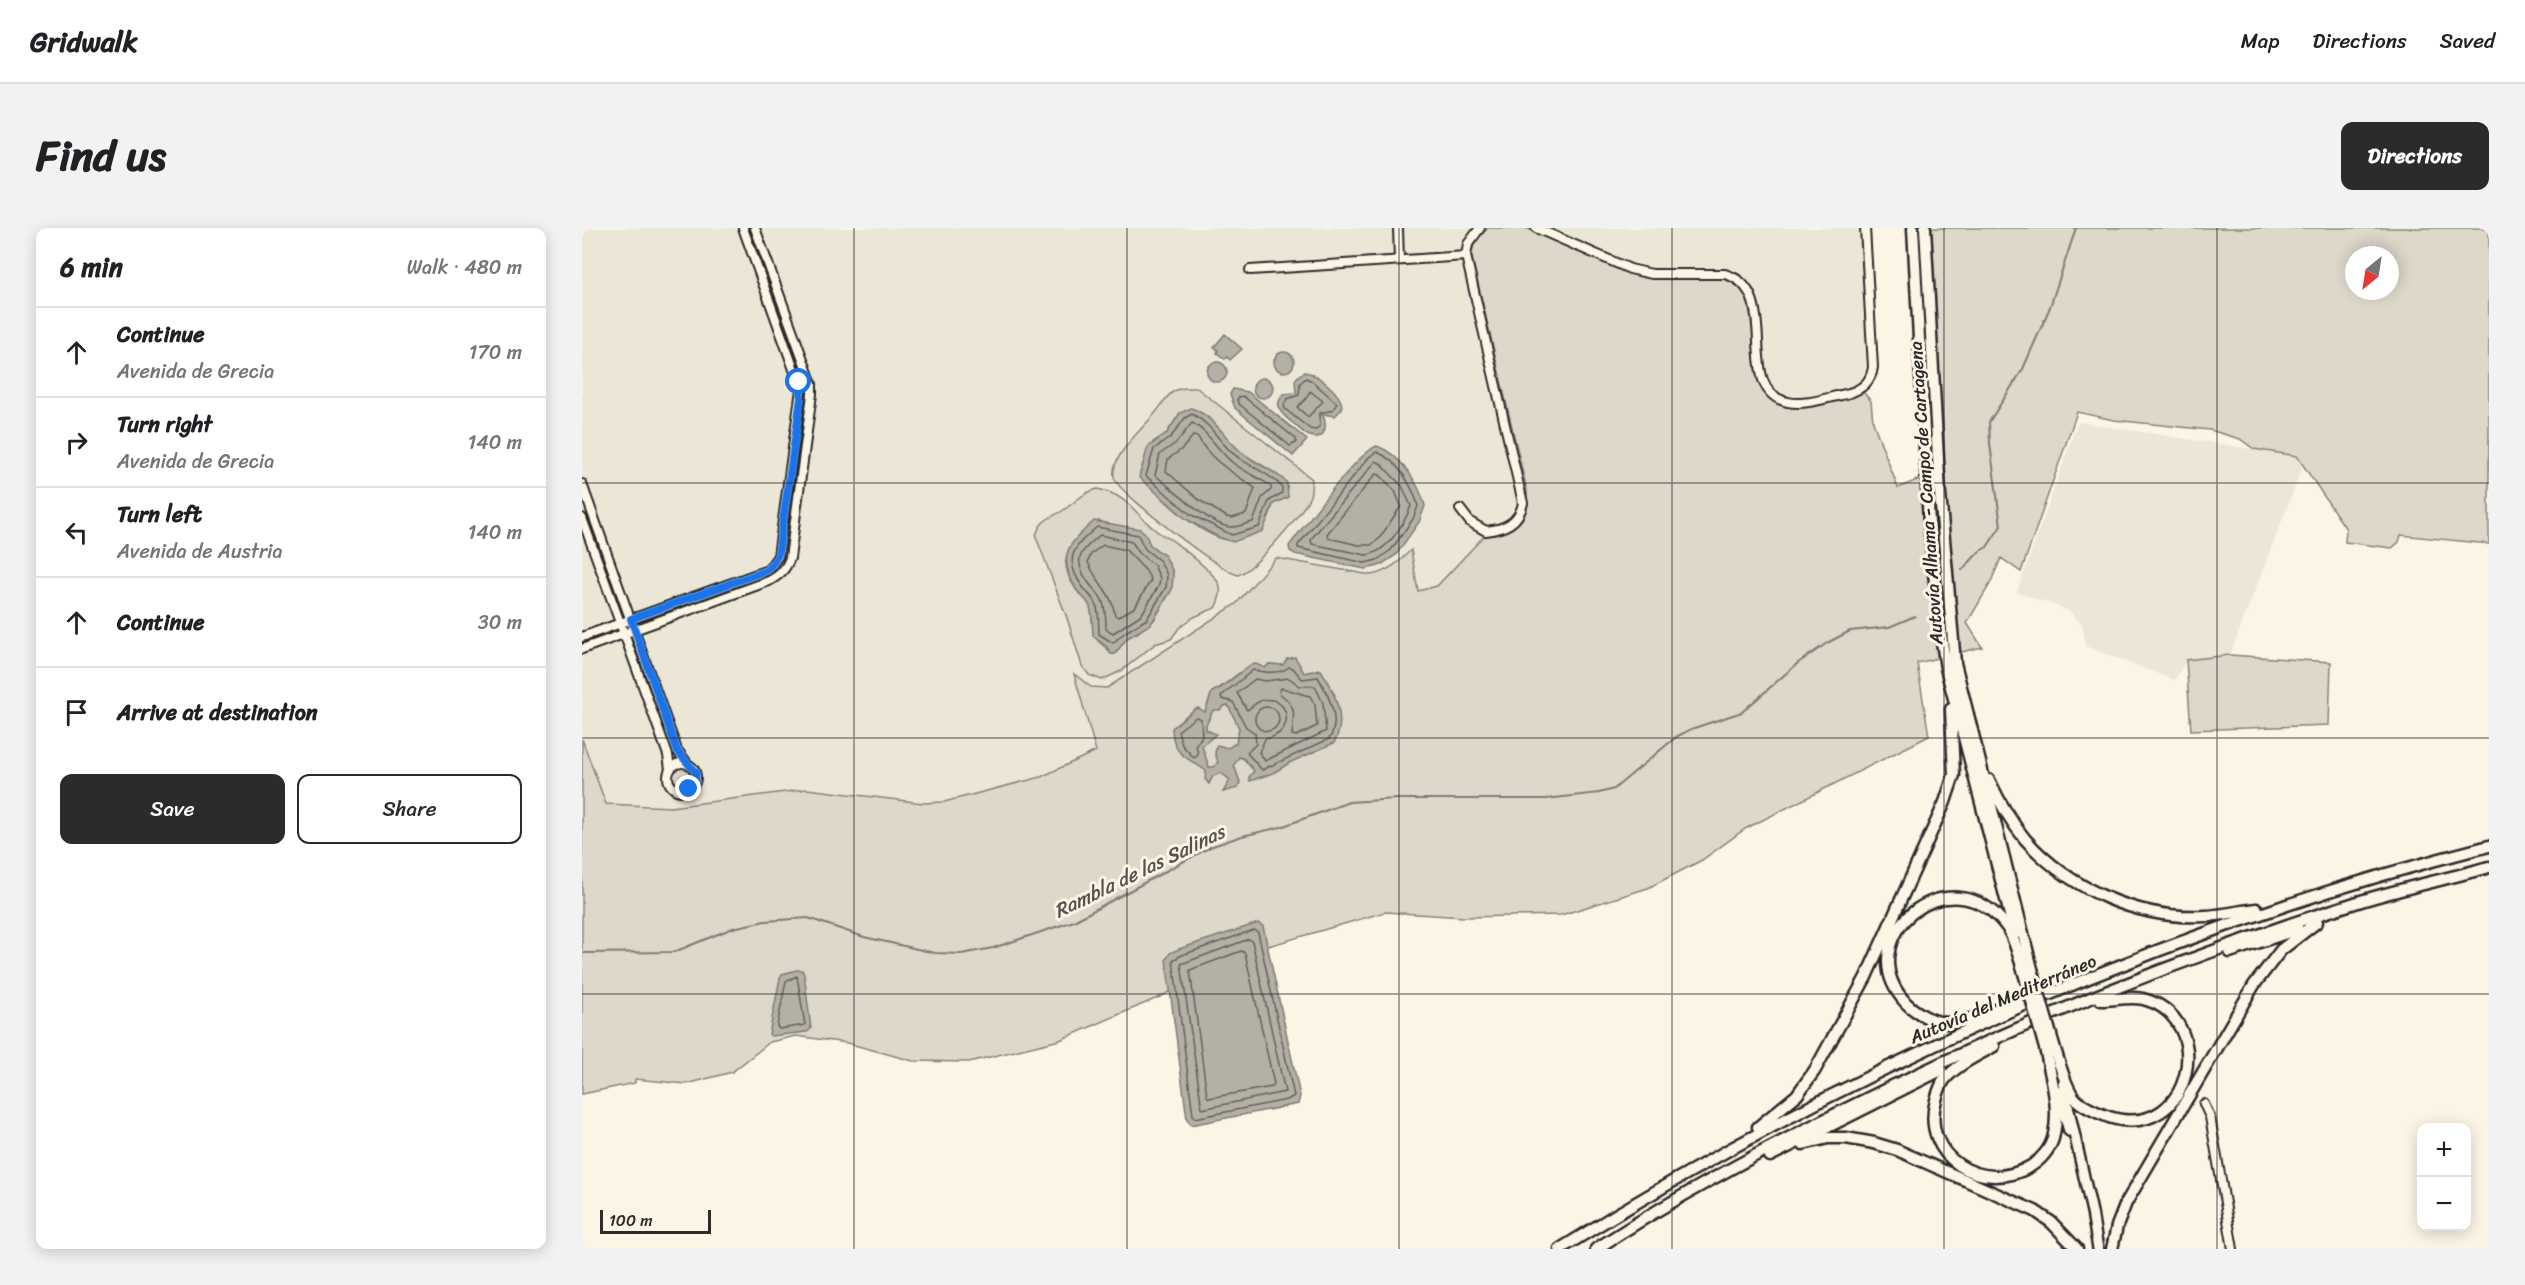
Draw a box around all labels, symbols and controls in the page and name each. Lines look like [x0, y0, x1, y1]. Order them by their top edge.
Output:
text: Gridwalk [30, 17, 138, 66]
text: Map [2241, 22, 2279, 60]
text: Directions [2312, 22, 2407, 60]
text: Saved [2440, 22, 2495, 60]
text: Find us [36, 119, 166, 193]
button: Directions [2341, 122, 2489, 190]
text: 6 min [60, 244, 123, 290]
north arrow [2345, 246, 2399, 300]
text: Walk · 480 m [407, 250, 522, 285]
text: Continue [117, 315, 205, 354]
text: 170 m [469, 335, 522, 370]
icon: ahead [60, 336, 93, 369]
street label: Autovía Alhama - Campo de Cartagena [1899, 340, 1953, 647]
text: Avenida de Grecia [117, 354, 274, 389]
route start [785, 368, 811, 394]
text: Turn right [117, 405, 212, 444]
text: 140 m [468, 425, 522, 460]
icon: right [60, 426, 93, 459]
text: Avenida de Grecia [117, 444, 274, 479]
text: Turn left [117, 495, 202, 534]
text: 140 m [468, 515, 522, 550]
icon: left [60, 516, 93, 549]
text: Avenida de Austria [117, 534, 283, 569]
text: Continue [117, 603, 205, 642]
text: 30 m [478, 605, 522, 640]
icon: ahead [60, 606, 93, 639]
text: Arrive at destination [117, 693, 318, 732]
icon: arrive [60, 696, 93, 729]
button: Save [60, 774, 285, 844]
button: Share [297, 774, 522, 844]
route end [675, 775, 701, 801]
water label: Rambla de las Salinas [1048, 814, 1233, 928]
street label: Autovía del Mediterráneo [1903, 945, 2102, 1053]
map controls [2417, 1123, 2471, 1231]
button: + [2417, 1123, 2471, 1177]
button: − [2417, 1177, 2471, 1231]
text: 100 m [609, 1206, 653, 1235]
scale bar [600, 1207, 711, 1234]

